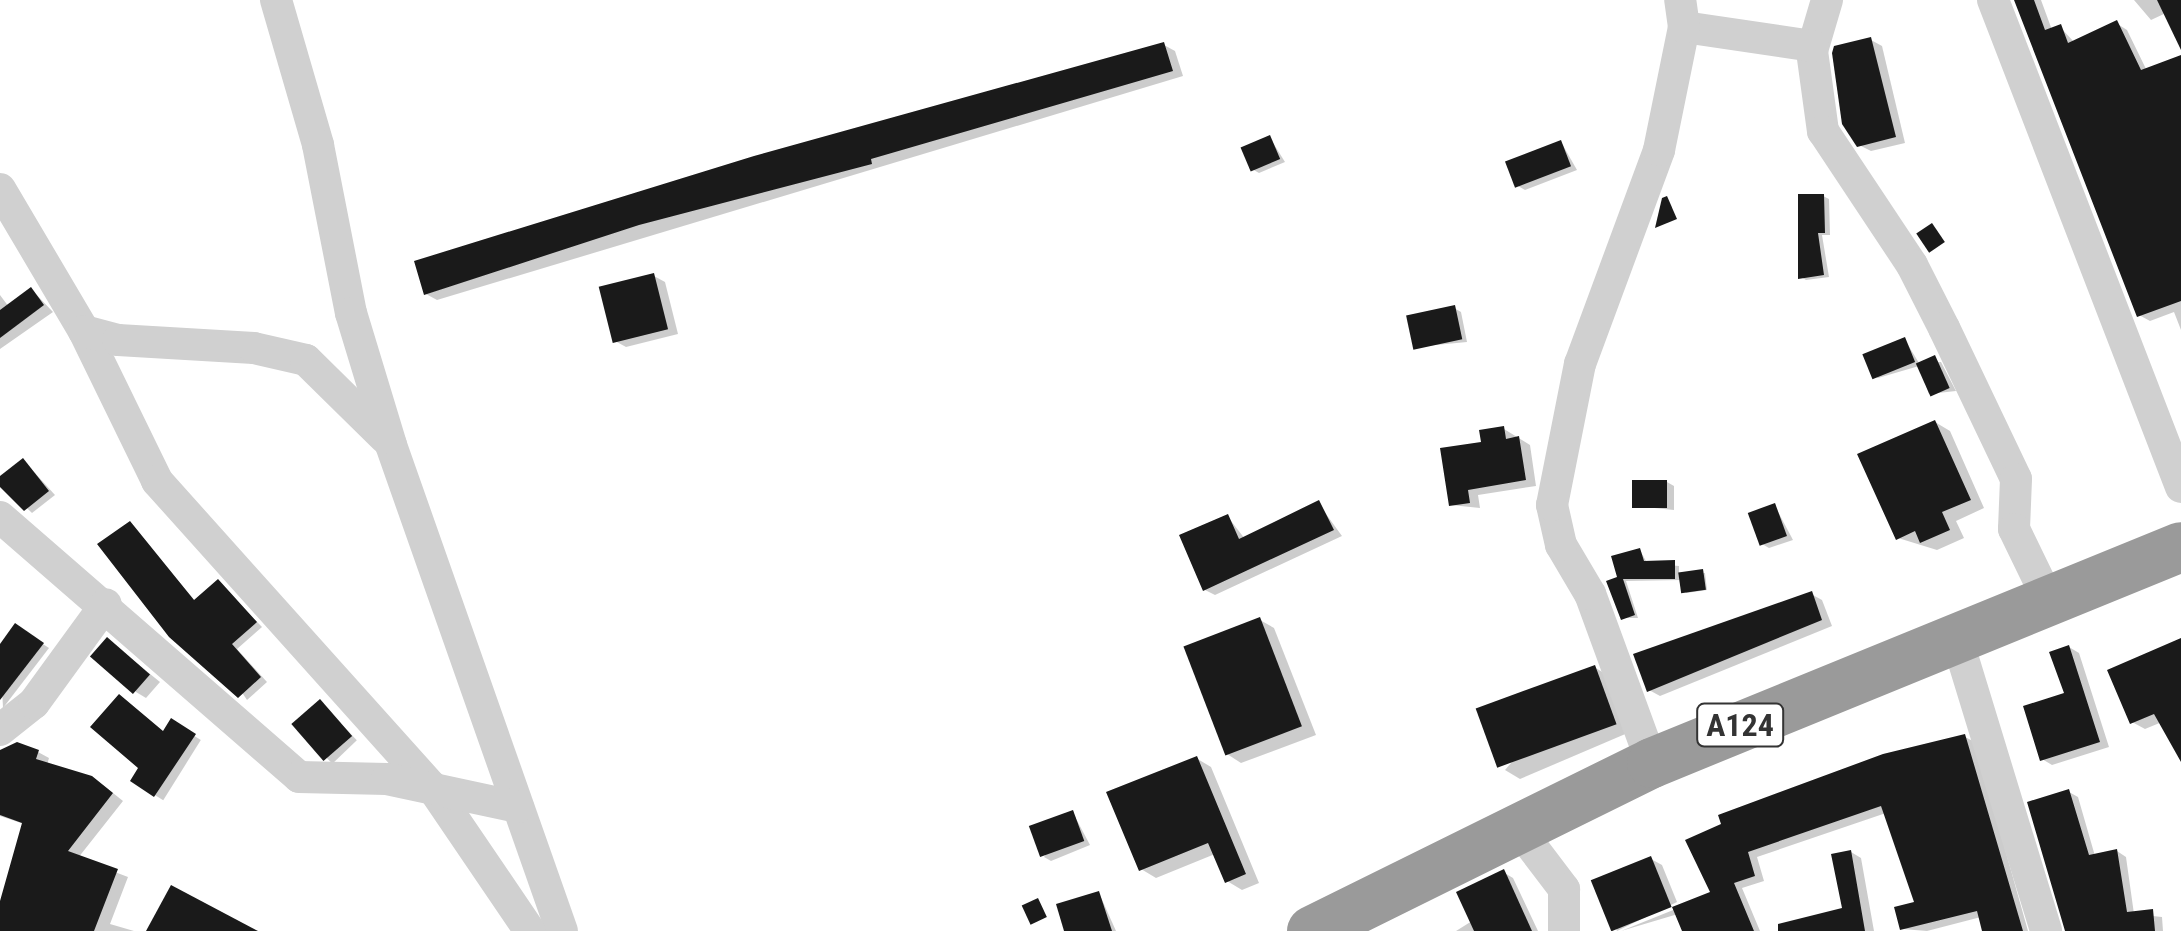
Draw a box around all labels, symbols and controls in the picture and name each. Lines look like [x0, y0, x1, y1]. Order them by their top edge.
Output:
road number: A124 [1695, 698, 1785, 752]

